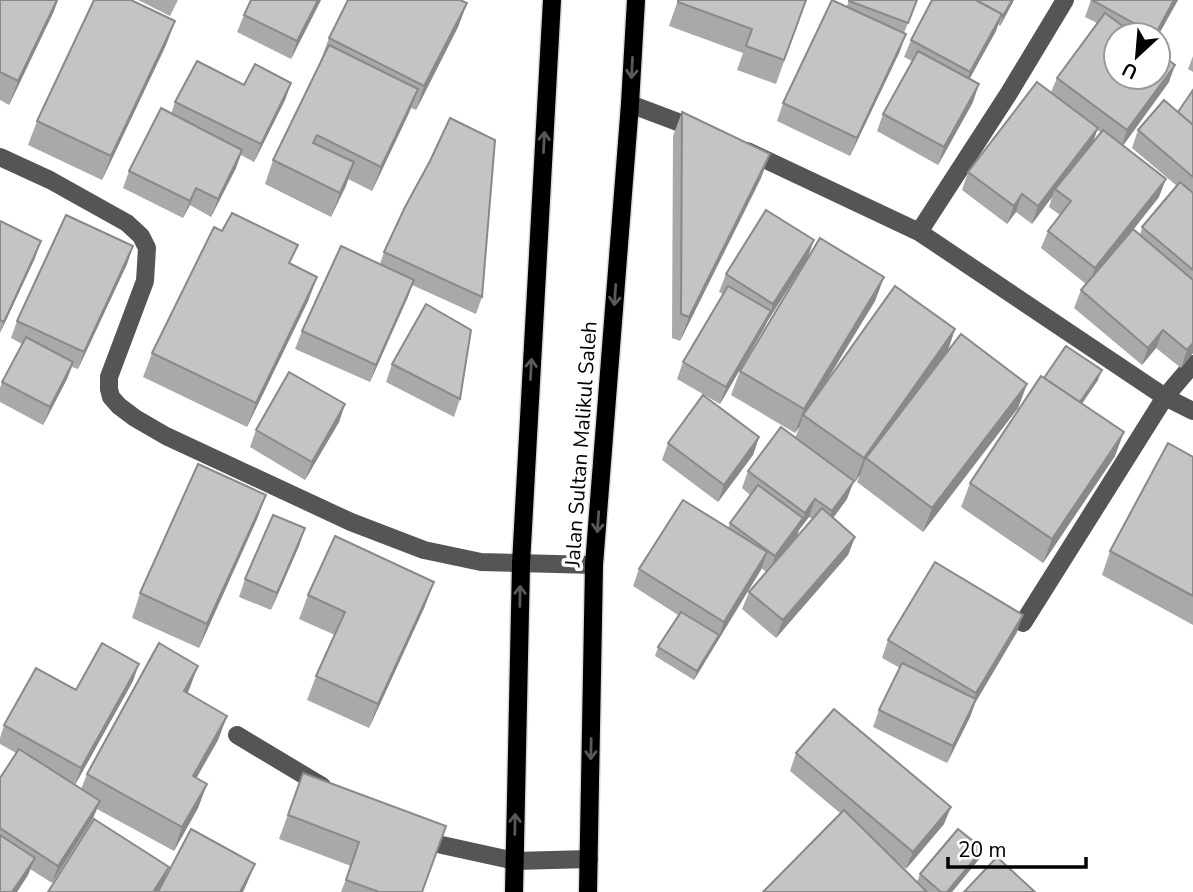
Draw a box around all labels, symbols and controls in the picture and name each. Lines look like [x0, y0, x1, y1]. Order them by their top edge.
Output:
north arrow [1102, 21, 1172, 91]
one-way arrow [626, 56, 639, 79]
text: U [1118, 56, 1142, 85]
one-way arrow [538, 131, 551, 154]
one-way arrow [608, 283, 621, 306]
street label: Jalan Sultan Malikul Saleh [558, 320, 604, 569]
one-way arrow [525, 358, 538, 381]
one-way arrow [591, 510, 604, 533]
one-way arrow [513, 585, 527, 608]
one-way arrow [584, 737, 598, 760]
one-way arrow [509, 813, 522, 836]
scale bar [948, 826, 1086, 870]
text: 20 m [958, 836, 1007, 864]

